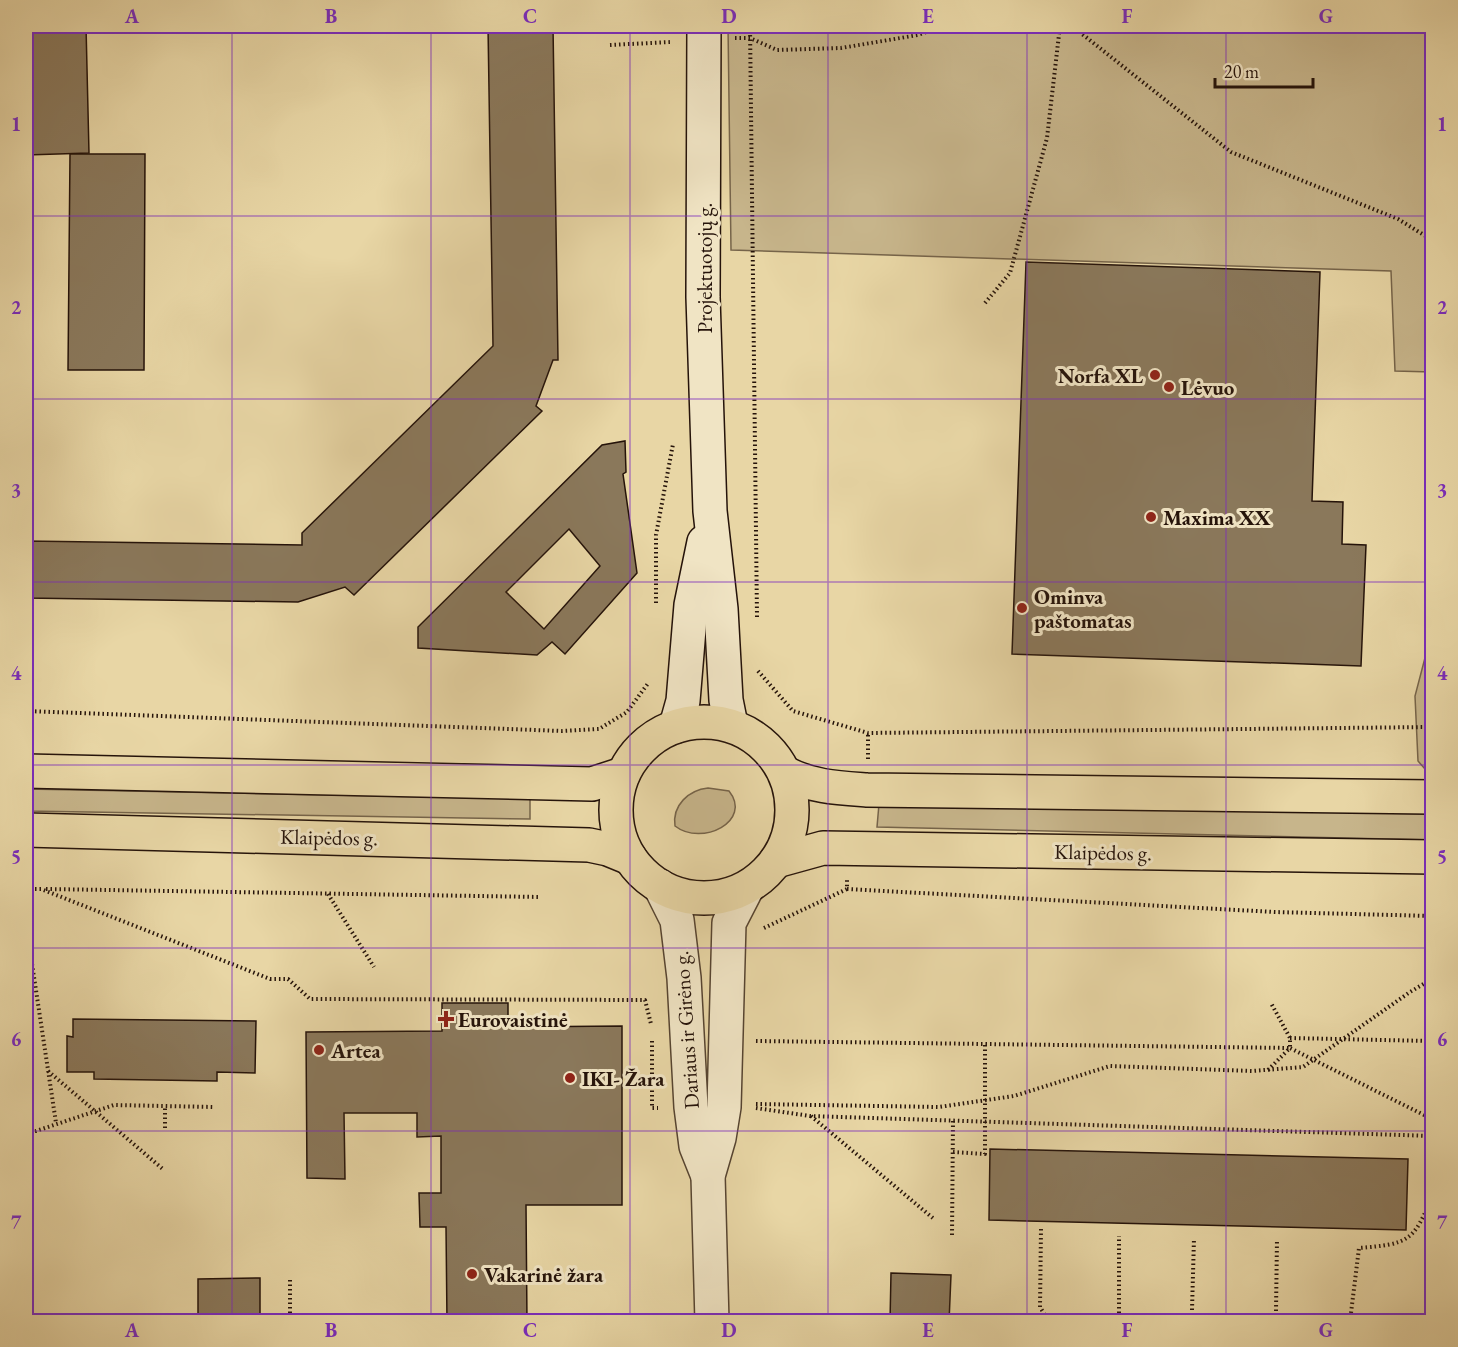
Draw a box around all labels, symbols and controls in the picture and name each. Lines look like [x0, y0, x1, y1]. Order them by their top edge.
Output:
text: A [124, 3, 140, 29]
text: B [325, 3, 337, 29]
text: C [523, 3, 537, 29]
text: D [721, 3, 737, 29]
text: E [922, 3, 934, 29]
text: F [1122, 3, 1133, 29]
text: G [1319, 3, 1333, 29]
scale bar [1215, 51, 1312, 89]
text: 20 m [1224, 60, 1259, 83]
text: 1 [11, 111, 21, 137]
text: 1 [1437, 111, 1447, 137]
street label: Projektuotojų g. [691, 203, 718, 333]
text: 2 [11, 294, 22, 320]
text: 2 [1437, 294, 1448, 320]
place label: Norfa XL [1058, 362, 1144, 389]
marker: Norfa XL [1148, 368, 1162, 382]
place label: Lėvuo [1181, 374, 1235, 401]
marker: Lėvuo [1162, 380, 1176, 394]
text: 3 [11, 477, 21, 503]
text: 3 [1437, 477, 1447, 503]
place label: Maxima XX [1163, 504, 1271, 531]
marker: Maxima XX [1144, 510, 1158, 524]
place label: Ominva paštomatas [1034, 583, 1131, 634]
marker: Ominva paštomatas [1015, 601, 1029, 615]
text: 4 [11, 660, 22, 686]
text: 4 [1437, 660, 1448, 686]
street label: Klaipėdos g. [280, 823, 378, 851]
street label: Klaipėdos g. [1054, 838, 1152, 866]
text: 5 [11, 843, 21, 869]
text: 5 [1437, 843, 1447, 869]
street label: Dariaus ir Girėno g. [667, 950, 705, 1110]
place label: Eurovaistinė [458, 1006, 568, 1033]
marker: Eurovaistinė [439, 1012, 453, 1026]
text: 6 [11, 1026, 22, 1052]
text: 6 [1437, 1026, 1448, 1052]
place label: Artea [330, 1037, 381, 1064]
marker: Artea [312, 1043, 326, 1057]
place label: IKI- Žara [582, 1065, 665, 1092]
marker: IKI- Žara [563, 1071, 577, 1085]
text: 7 [11, 1209, 22, 1235]
text: 7 [1437, 1209, 1448, 1235]
place label: Vakarinė žara [484, 1261, 604, 1288]
marker: Vakarinė žara [465, 1267, 479, 1281]
text: A [124, 1317, 140, 1343]
text: B [325, 1317, 337, 1343]
text: C [523, 1317, 537, 1343]
text: D [721, 1317, 737, 1343]
text: E [922, 1317, 934, 1343]
text: F [1122, 1317, 1133, 1343]
text: G [1319, 1317, 1333, 1343]

